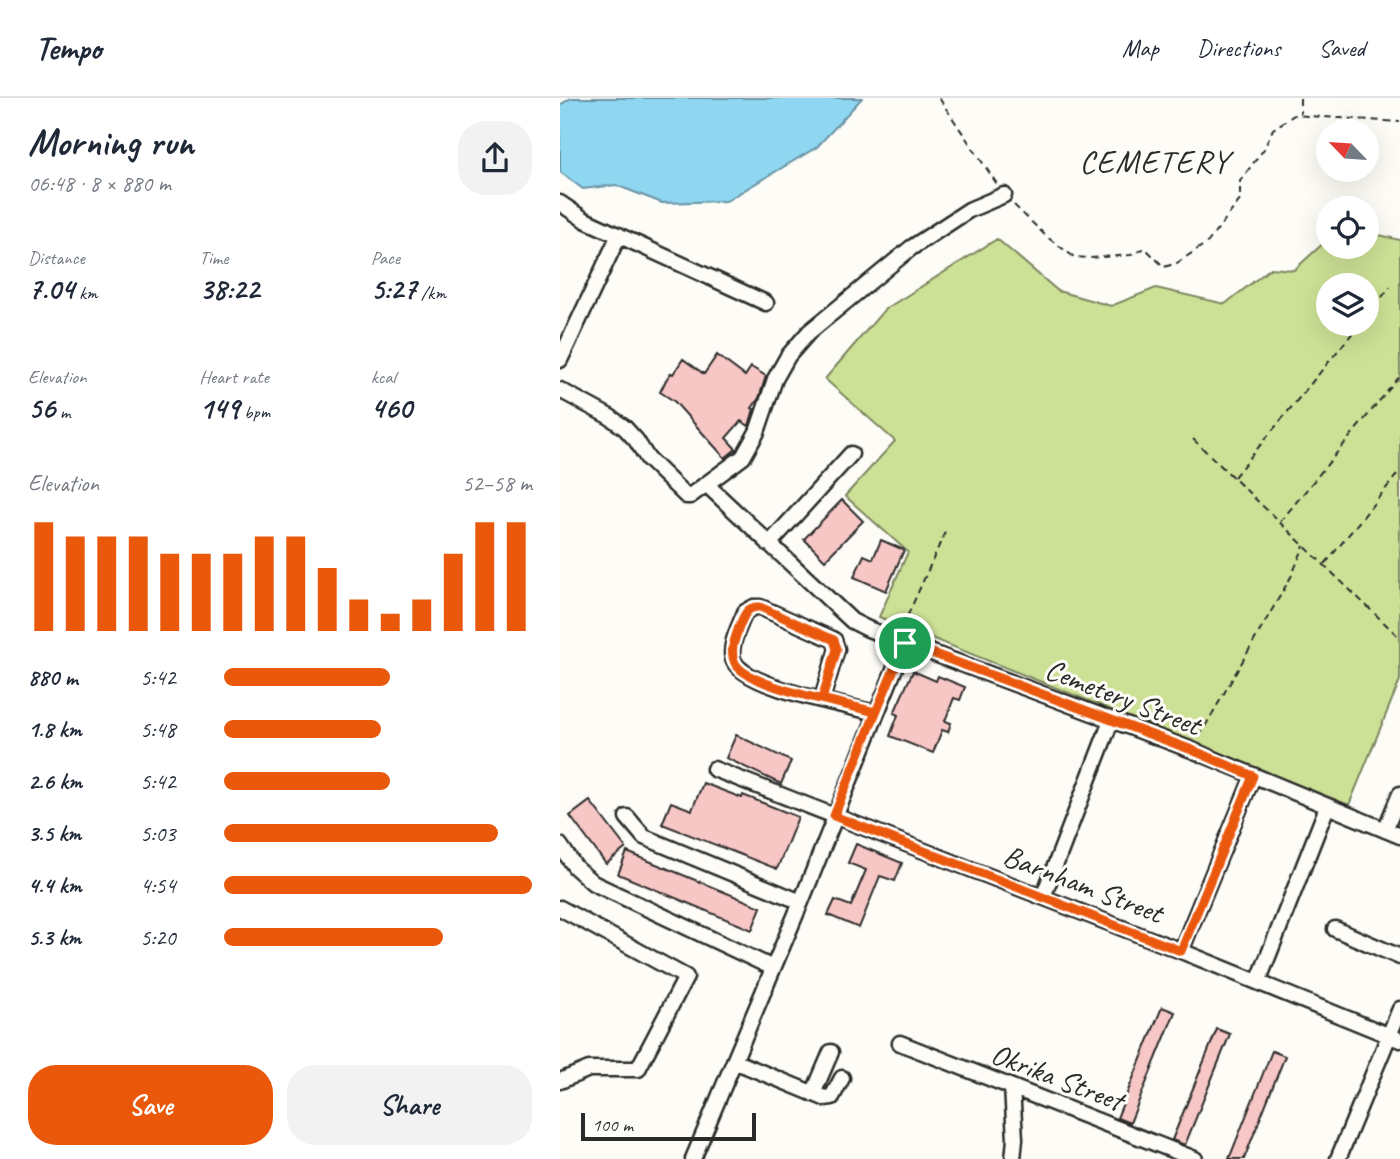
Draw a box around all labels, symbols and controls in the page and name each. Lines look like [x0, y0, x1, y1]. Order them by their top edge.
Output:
text: Tempo [35, 27, 101, 69]
text: Map [1122, 33, 1159, 63]
text: Directions [1197, 33, 1280, 63]
text: Saved [1318, 33, 1365, 63]
text: Morning run [28, 119, 194, 166]
north arrow [1316, 119, 1379, 182]
map controls [1316, 119, 1379, 336]
button: share [458, 121, 532, 195]
district label: CEMETERY [1080, 141, 1234, 182]
text: 06:48 · 8 × 880 m [28, 169, 171, 198]
button: locate [1316, 196, 1379, 259]
text: Distance [28, 246, 85, 270]
text: Time [199, 246, 228, 270]
text: Pace [371, 246, 400, 270]
text: 7.04 [28, 270, 74, 308]
text: 38:22 [199, 270, 259, 308]
text: 5:27 [371, 270, 417, 308]
button: layers [1316, 273, 1379, 336]
text: km [74, 281, 98, 305]
text: /km [417, 281, 446, 305]
text: Elevation [28, 365, 86, 389]
text: Heart rate [199, 365, 269, 389]
text: kcal [371, 365, 396, 389]
text: 56 [28, 389, 55, 427]
text: 149 [199, 389, 239, 427]
text: 460 [371, 389, 412, 427]
text: m [55, 400, 70, 424]
text: bpm [239, 400, 270, 424]
text: Elevation [28, 469, 99, 498]
text: 52–58 m [462, 469, 532, 498]
pin [875, 613, 935, 673]
icon: arrive [886, 624, 924, 662]
street label: Cemetery Street [1040, 650, 1209, 745]
text: 880 m [28, 663, 78, 692]
text: 5:42 [140, 663, 176, 692]
text: 1.8 km [28, 715, 82, 744]
text: 5:48 [140, 715, 176, 744]
text: 2.6 km [28, 767, 82, 796]
text: 5:42 [140, 767, 176, 796]
text: 3.5 km [28, 819, 81, 848]
text: 5:03 [140, 819, 176, 848]
street label: Barnham Street [998, 836, 1171, 933]
text: 4.4 km [28, 871, 82, 900]
text: 4:54 [140, 871, 176, 900]
text: 5.3 km [28, 923, 81, 952]
text: 5:20 [140, 923, 176, 952]
street label: Okrika Street [986, 1035, 1132, 1121]
button: Save [28, 1065, 273, 1145]
button: Share [287, 1065, 532, 1145]
scale bar [581, 1110, 756, 1142]
text: 100 m [592, 1113, 633, 1137]

